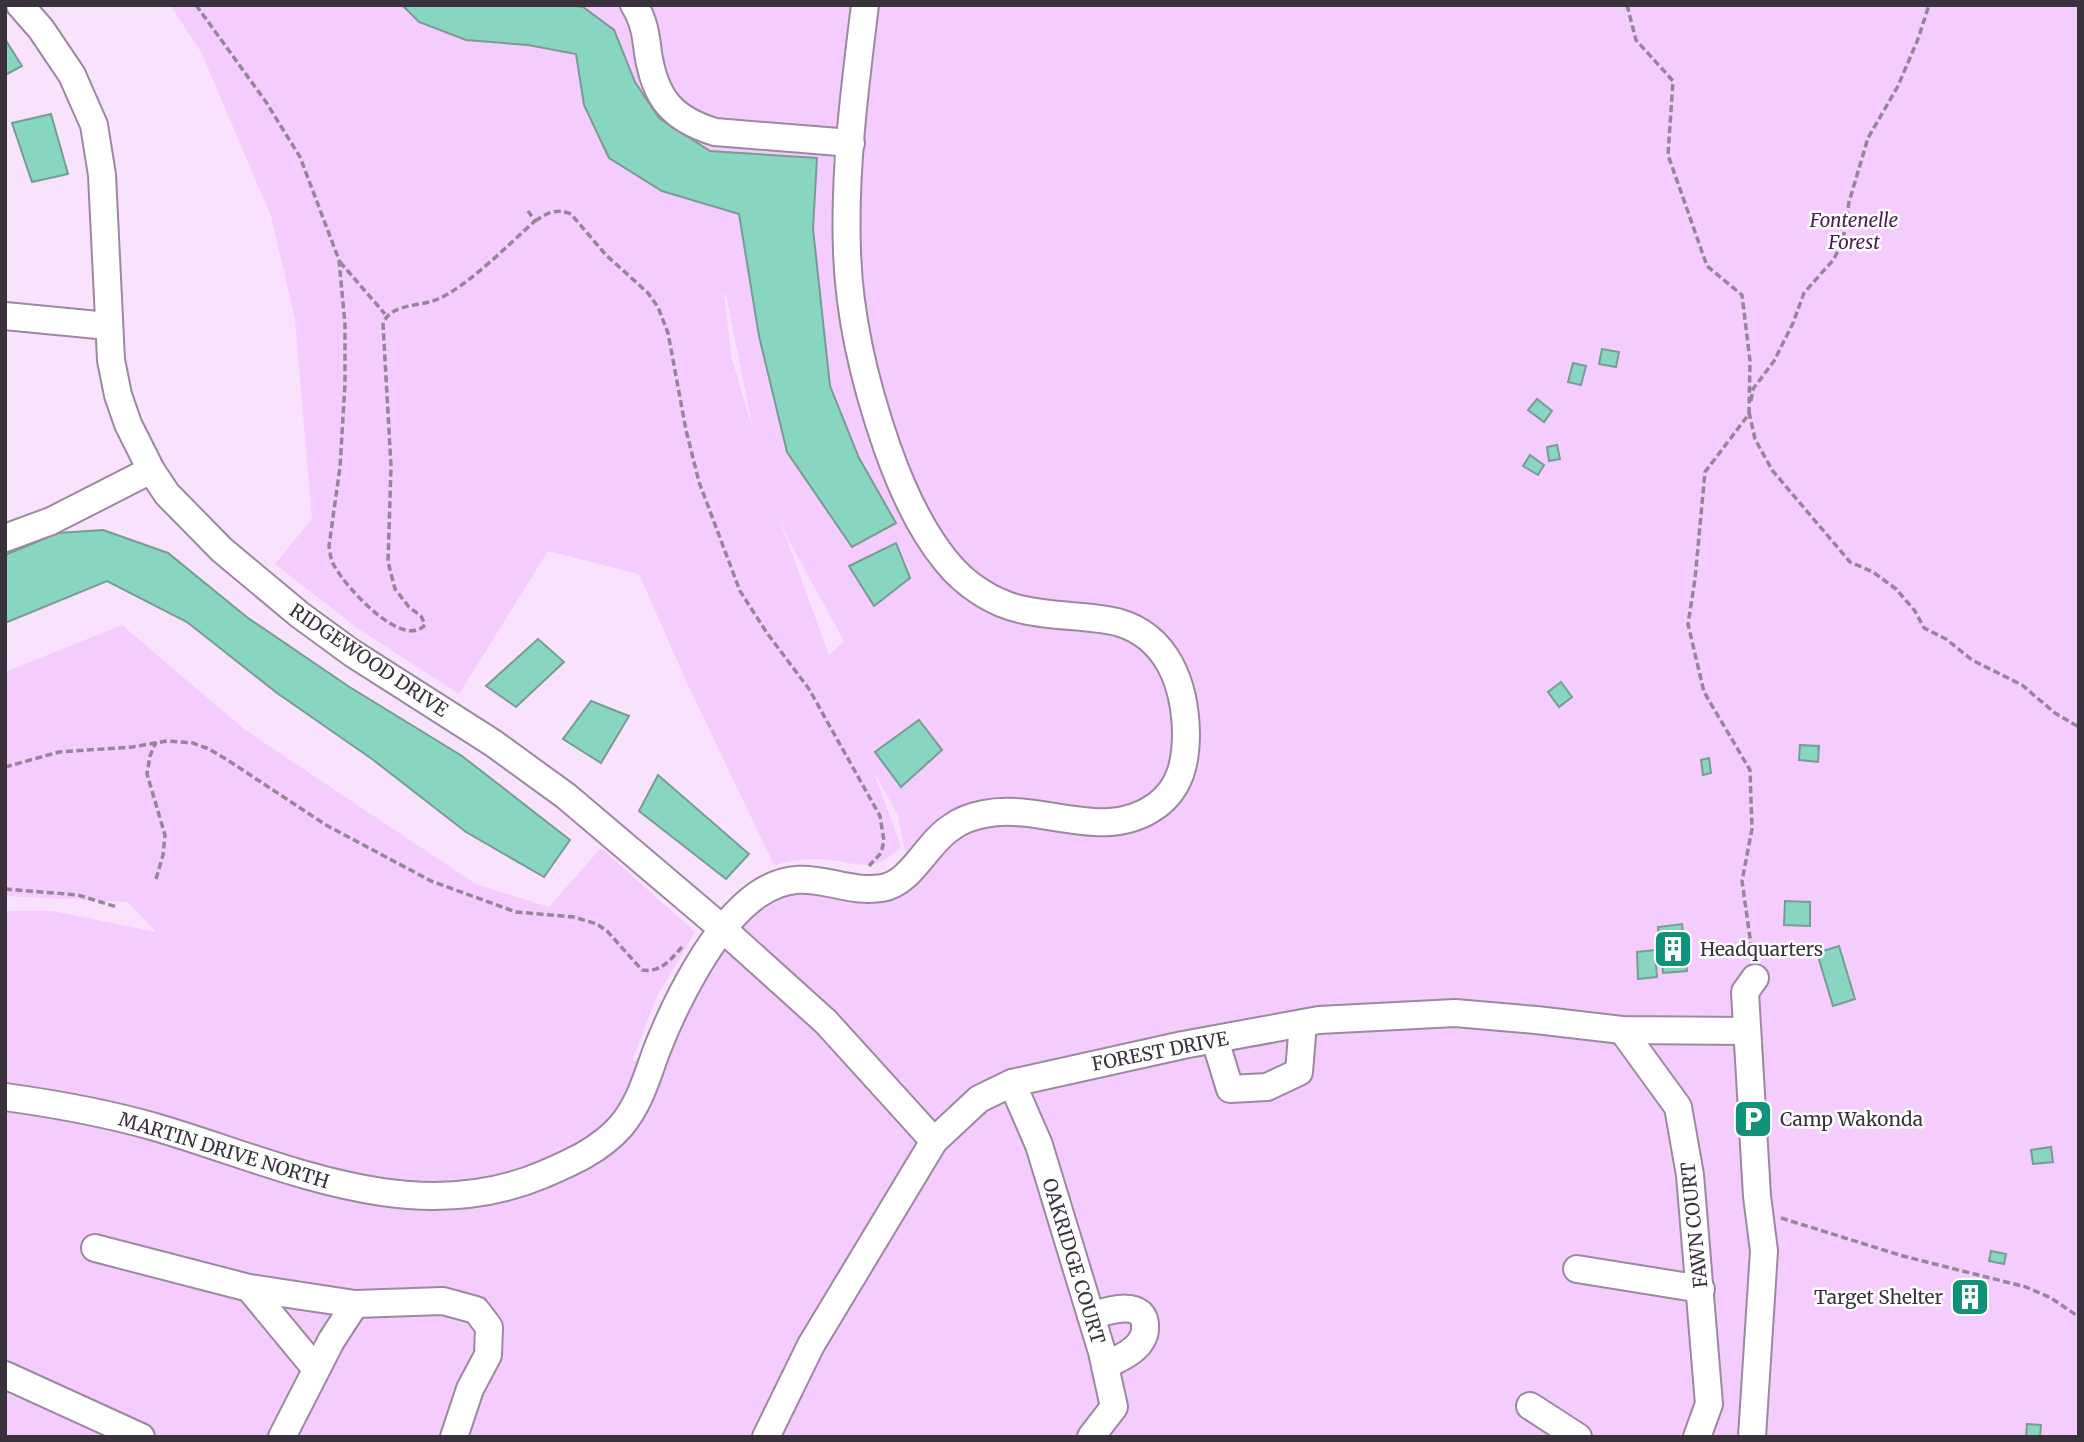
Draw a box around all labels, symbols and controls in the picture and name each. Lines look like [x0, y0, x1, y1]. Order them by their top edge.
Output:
park label: Fontenelle Forest [1809, 208, 1899, 254]
street label: RIDGEWOOD DRIVE [285, 598, 453, 722]
building icon: Headquarters [1652, 928, 1694, 970]
place label: Headquarters [1700, 937, 1823, 961]
street label: FOREST DRIVE [1090, 1026, 1230, 1076]
parking icon: Camp Wakonda [1732, 1098, 1774, 1140]
street label: MARTIN DRIVE NORTH [116, 1107, 332, 1193]
place label: Camp Wakonda [1780, 1107, 1923, 1131]
street label: FAWN COURT [1675, 1161, 1713, 1289]
street label: OAKRIDGE COURT [1037, 1175, 1111, 1347]
building icon: Target Shelter [1949, 1276, 1991, 1318]
place label: Target Shelter [1814, 1285, 1943, 1309]

